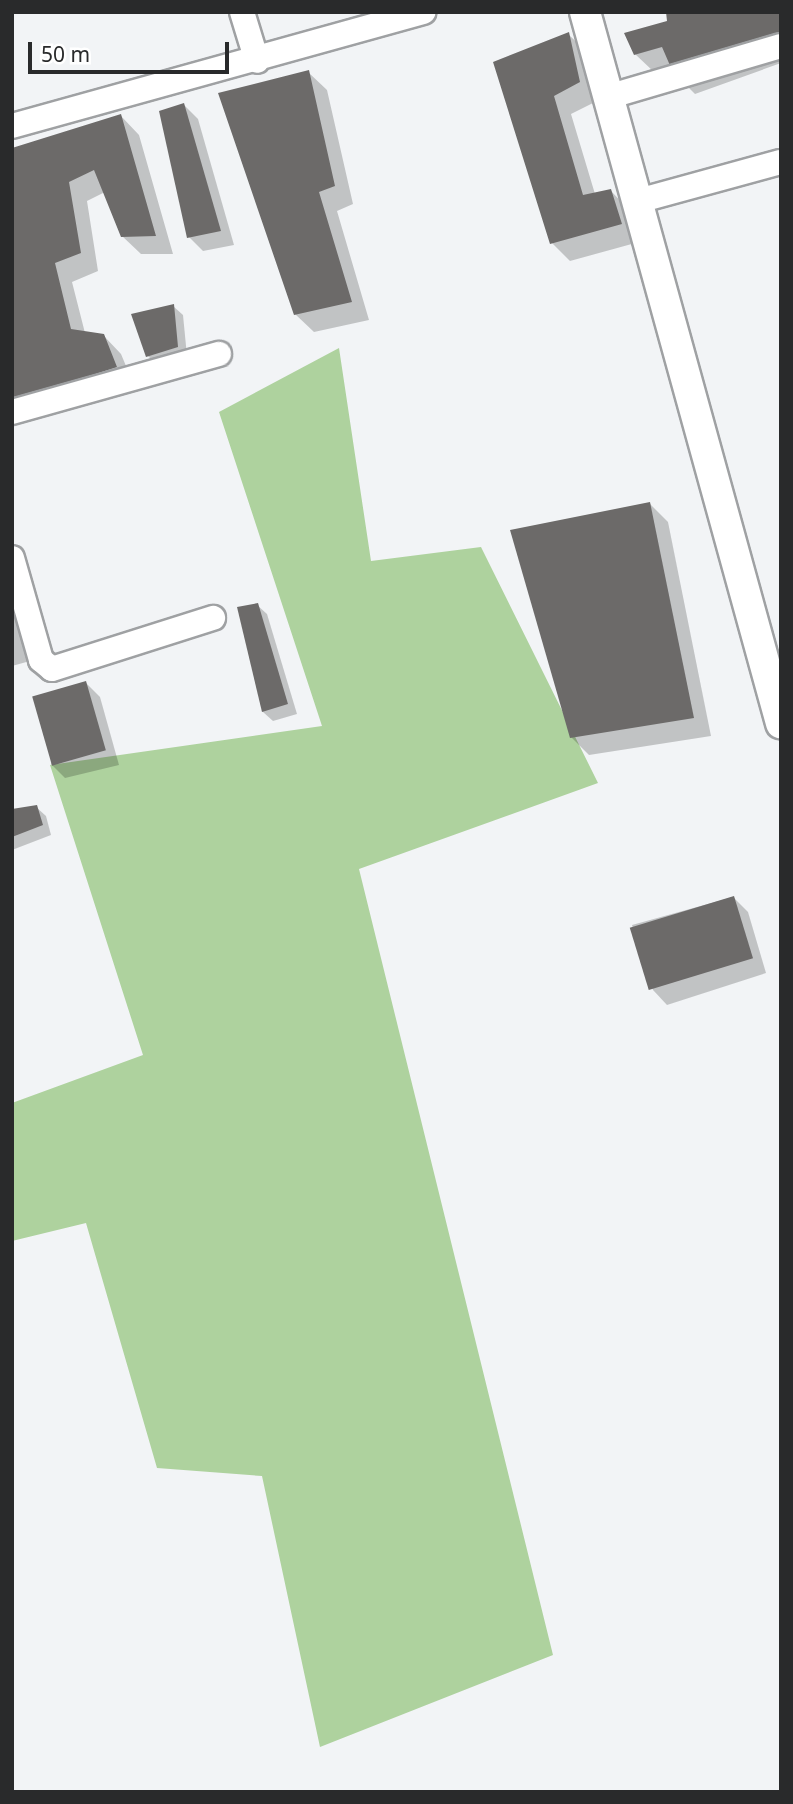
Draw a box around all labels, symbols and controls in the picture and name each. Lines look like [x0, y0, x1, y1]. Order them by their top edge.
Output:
scale bar [32, 28, 233, 72]
text: 50 m [41, 40, 90, 68]

